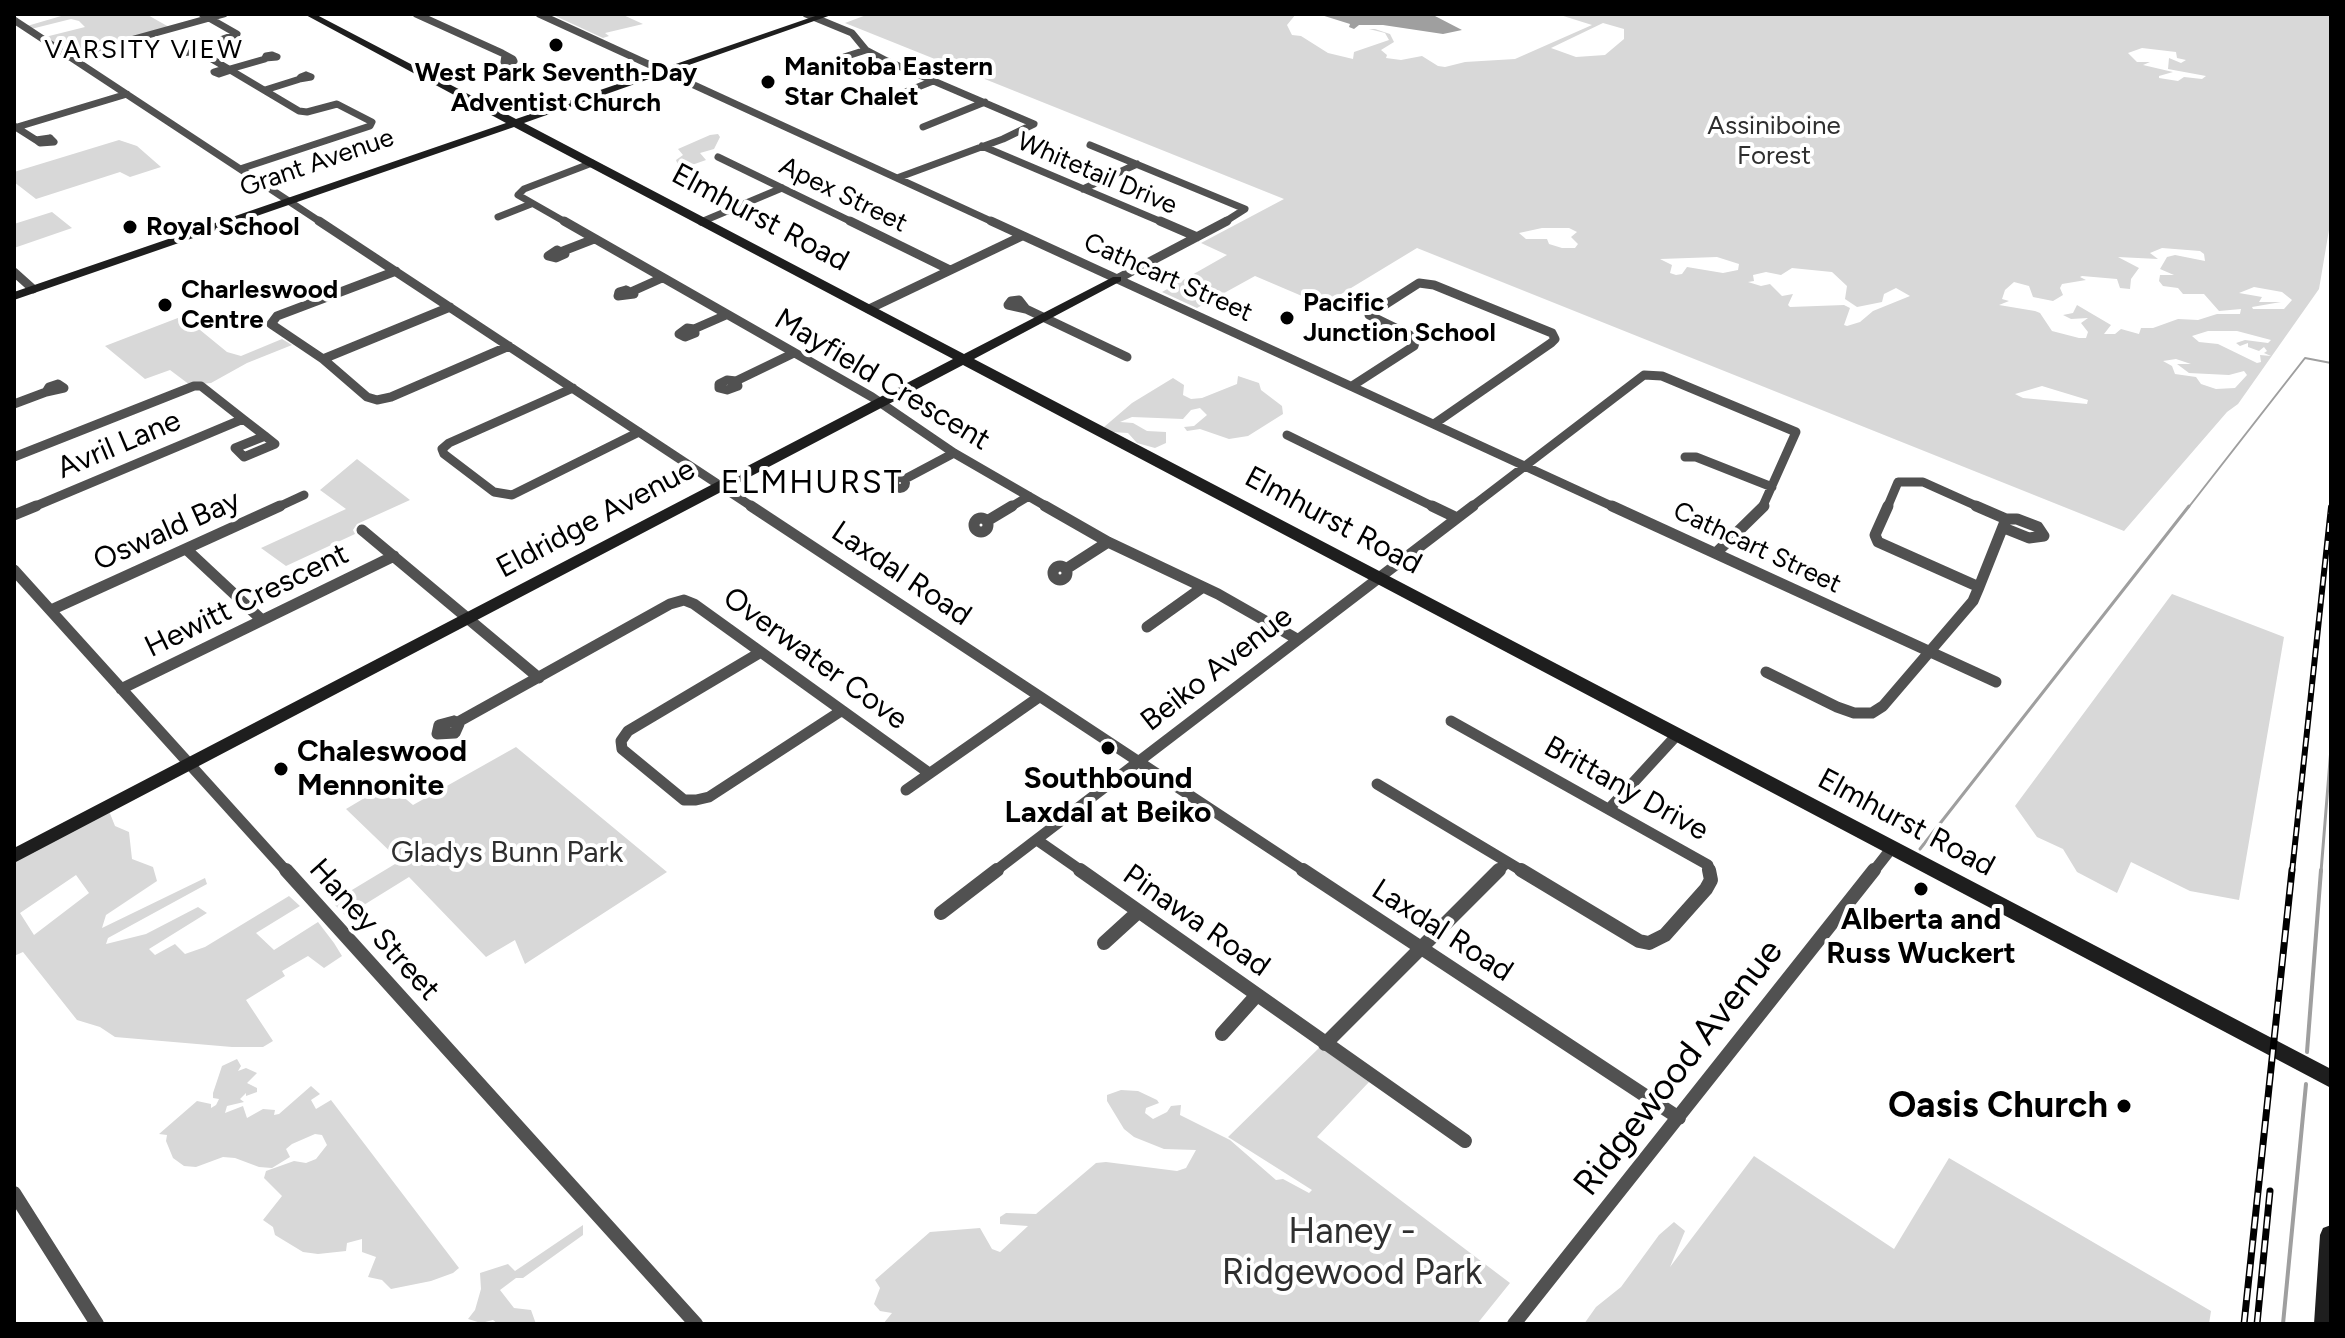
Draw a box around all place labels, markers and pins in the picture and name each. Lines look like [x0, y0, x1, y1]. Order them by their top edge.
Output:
marker: West Park Seventh-Day Adventist Church [547, 36, 565, 54]
place label: Manitoba Eastern Star Chalet [784, 51, 993, 112]
place label: West Park Seventh-Day Adventist Church [415, 57, 697, 118]
marker: Manitoba Eastern Star Chalet [759, 73, 777, 91]
place label: Royal School [146, 211, 300, 243]
marker: Royal School [121, 218, 139, 236]
place label: Charleswood Centre [181, 274, 338, 336]
place label: Pacific Junction School [1303, 287, 1496, 348]
marker: Charleswood Centre [156, 296, 174, 314]
marker: Pacific Junction School [1278, 309, 1296, 327]
place label: Chaleswood Mennonite [297, 734, 467, 804]
marker: Southbound Laxdal at Beiko [1099, 739, 1117, 757]
marker: Chaleswood Mennonite [272, 760, 290, 778]
place label: Southbound Laxdal at Beiko [1005, 761, 1211, 832]
marker: Alberta and Russ Wuckert [1912, 880, 1930, 898]
place label: Alberta and Russ Wuckert [1826, 902, 2016, 972]
place label: Oasis Church [1888, 1084, 2108, 1128]
marker: Oasis Church [2115, 1097, 2133, 1115]

